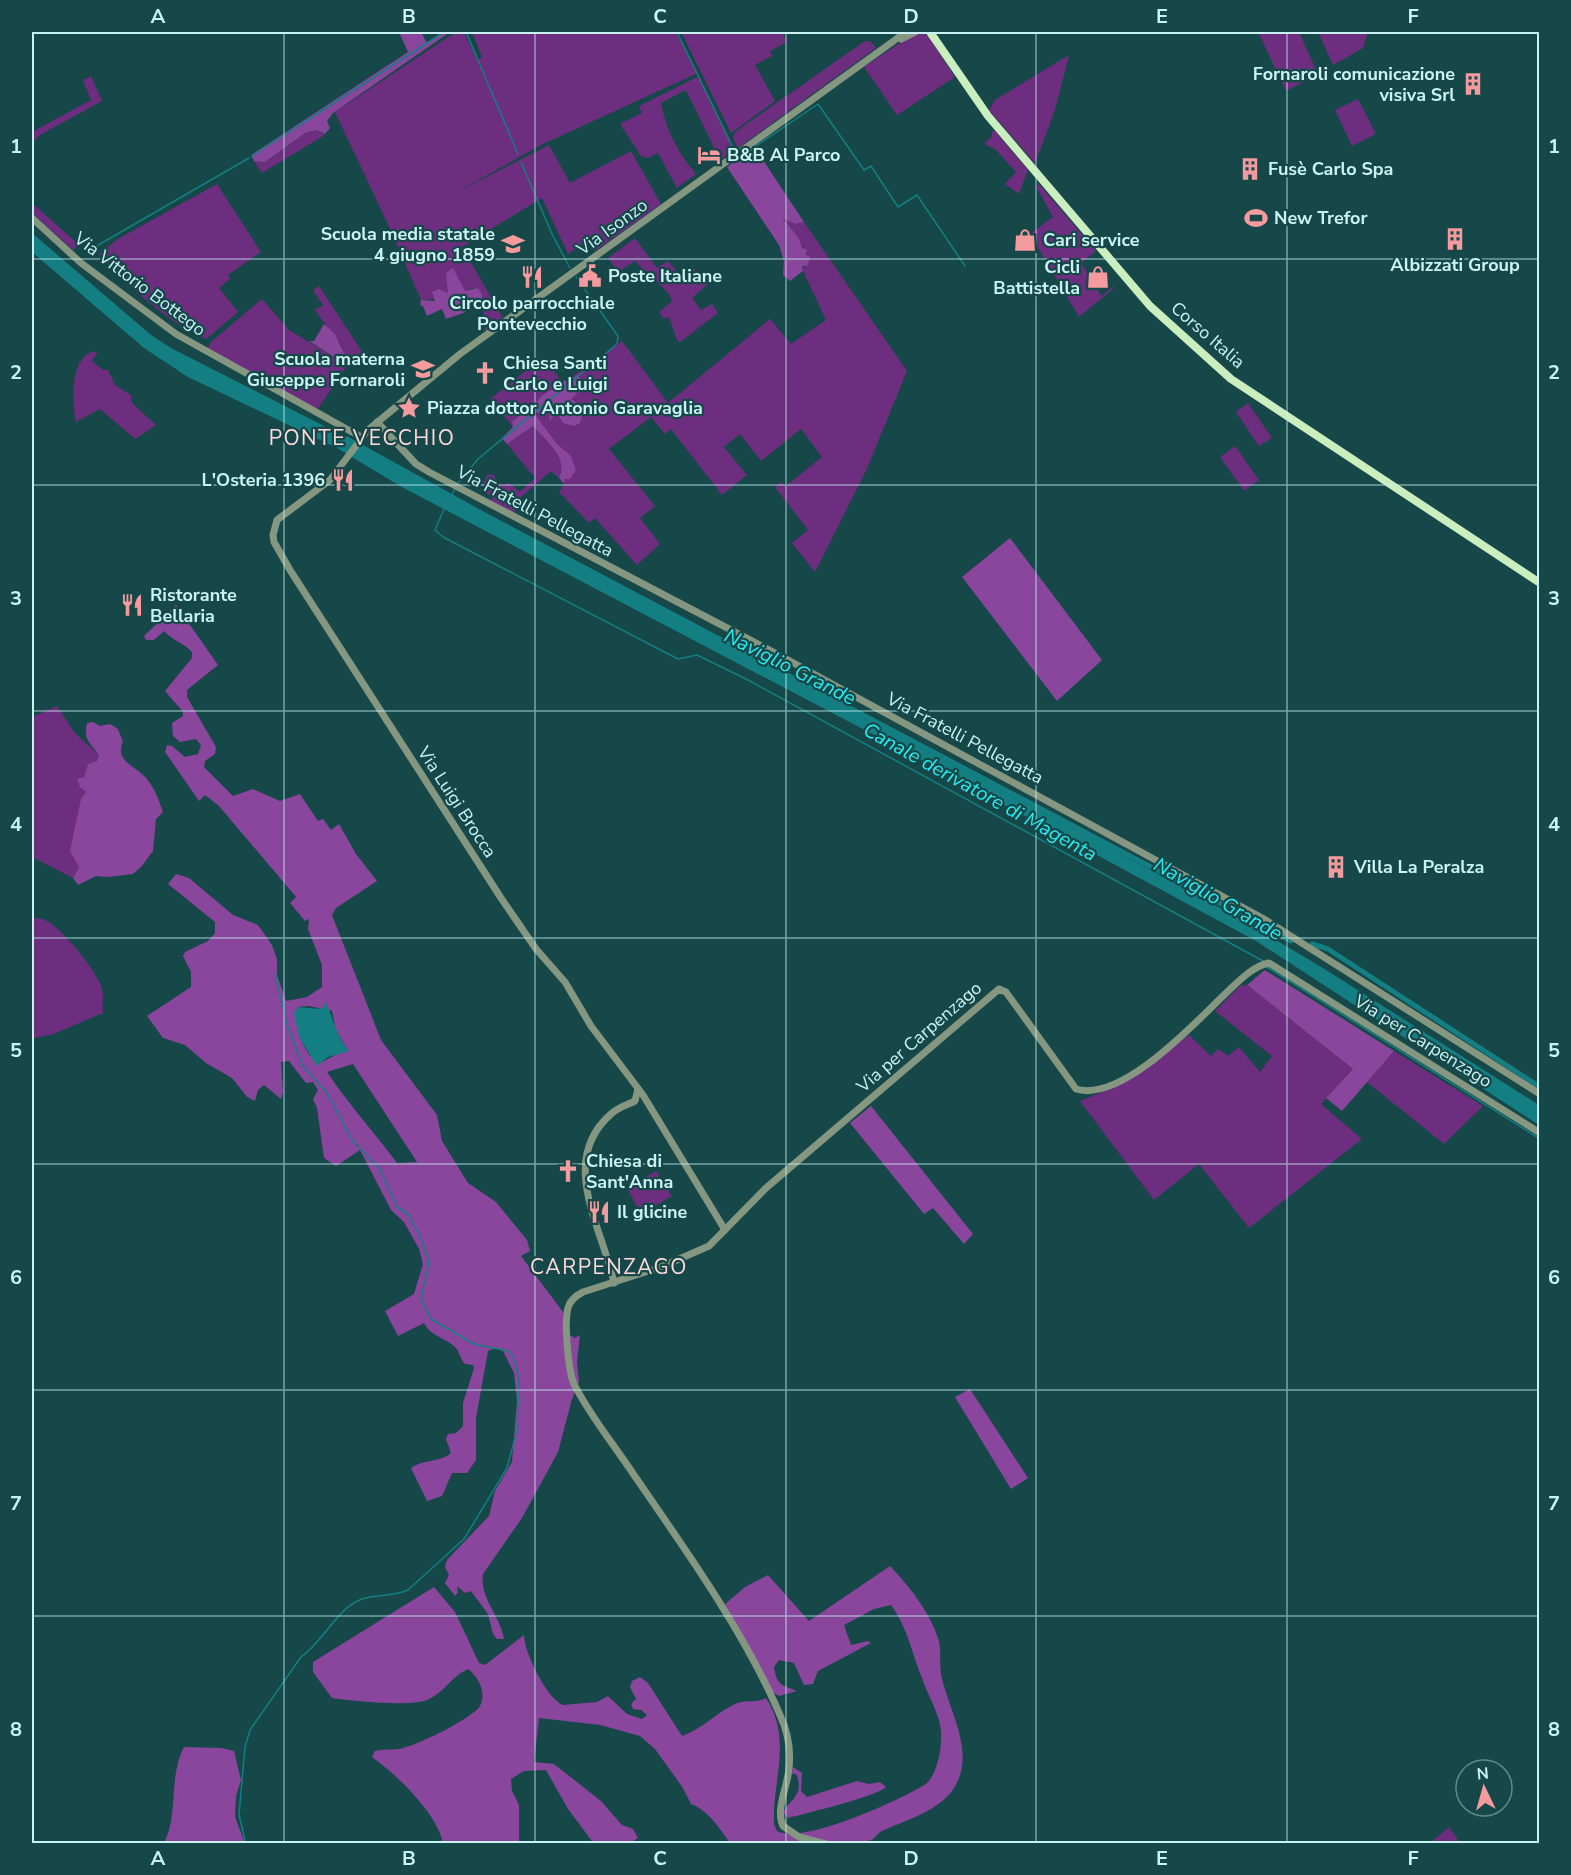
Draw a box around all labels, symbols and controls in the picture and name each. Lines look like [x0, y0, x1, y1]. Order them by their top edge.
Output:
text: A [151, 3, 166, 30]
text: B [402, 3, 416, 30]
text: C [653, 3, 667, 30]
text: D [903, 3, 919, 30]
text: E [1156, 3, 1168, 30]
text: F [1407, 3, 1419, 30]
place label: Fornaroli comunicazione visiva Srl [1253, 62, 1455, 107]
building icon: Fornaroli comunicazione visiva Srl [1460, 71, 1486, 97]
text: 1 [10, 133, 22, 160]
text: 1 [1548, 133, 1560, 160]
hotel icon: B&B Al Parco [696, 142, 722, 168]
place label: B&B Al Parco [727, 143, 840, 167]
building icon: Fusè Carlo Spa [1237, 156, 1263, 182]
place label: Fusè Carlo Spa [1268, 157, 1393, 181]
street label: Via Isonzo [571, 193, 652, 262]
sports icon: New Trefor [1243, 205, 1269, 231]
place label: New Trefor [1274, 206, 1367, 230]
place label: Scuola media statale 4 giugno 1859 [321, 222, 495, 267]
street label: Via Vittorio Bottego [68, 226, 211, 342]
building icon: Albizzati Group [1442, 226, 1468, 252]
shop icon: Cari service [1012, 227, 1038, 253]
place label: Cari service [1043, 228, 1140, 252]
school or university icon: Scuola media statale 4 giugno 1859 [500, 231, 526, 257]
place label: Albizzati Group [1390, 253, 1520, 277]
place label: Cicli Battistella [993, 255, 1080, 300]
public building icon: Poste Italiane [577, 263, 603, 289]
restaurant icon: Circolo parrocchiale Pontevecchio [519, 264, 545, 290]
place label: Poste Italiane [608, 264, 722, 288]
shop icon: Cicli Battistella [1085, 264, 1111, 290]
place label: Circolo parrocchiale Pontevecchio [449, 291, 615, 336]
street label: Corso Italia [1166, 296, 1250, 374]
place label: Scuola materna Giuseppe Fornaroli [247, 347, 405, 392]
place label: Chiesa Santi Carlo e Luigi [503, 351, 608, 396]
school or university icon: Scuola materna Giuseppe Fornaroli [410, 356, 436, 382]
text: 2 [10, 359, 22, 386]
text: 2 [1548, 359, 1560, 386]
church icon: Chiesa Santi Carlo e Luigi [472, 360, 498, 386]
place icon: Piazza dottor Antonio Garavaglia [396, 395, 422, 421]
place label: Piazza dottor Antonio Garavaglia [427, 396, 703, 420]
district label: PONTE VECCHIO [269, 424, 455, 452]
street label: Via Fratelli Pellegatta [452, 459, 618, 563]
restaurant icon: L'Osteria 1396 [330, 467, 356, 493]
place label: L'Osteria 1396 [202, 468, 325, 492]
place label: Ristorante Bellaria [150, 583, 237, 628]
text: 3 [10, 585, 22, 612]
text: 3 [1548, 585, 1560, 612]
restaurant icon: Ristorante Bellaria [119, 592, 145, 618]
water label: Naviglio Grande [719, 622, 861, 712]
street label: Via Fratelli Pellegatta [882, 686, 1048, 790]
water label: Canale derivatore di Magenta [858, 716, 1102, 868]
street label: Via Luigi Brocca [411, 741, 502, 862]
text: 4 [10, 811, 22, 838]
text: 4 [1548, 811, 1560, 838]
water label: Naviglio Grande [1149, 851, 1288, 947]
building icon: Villa La Peralza [1323, 854, 1349, 880]
place label: Villa La Peralza [1353, 855, 1484, 879]
street label: Via per Carpenzago [851, 976, 987, 1099]
street label: Via per Carpenzago [1349, 988, 1496, 1093]
text: 5 [10, 1037, 22, 1064]
text: 5 [1548, 1037, 1560, 1064]
place label: Chiesa di Sant'Anna [586, 1149, 673, 1194]
church icon: Chiesa di Sant'Anna [555, 1158, 581, 1184]
restaurant icon: Il glicine [586, 1199, 612, 1225]
place label: Il glicine [617, 1200, 687, 1224]
district label: CARPENZAGO [530, 1253, 688, 1281]
text: 6 [10, 1264, 22, 1291]
text: 6 [1548, 1264, 1560, 1291]
text: 7 [10, 1490, 22, 1517]
text: 7 [1548, 1490, 1560, 1517]
text: 8 [10, 1716, 22, 1743]
text: 8 [1548, 1716, 1560, 1743]
north arrow [1454, 1758, 1514, 1818]
text: N [1476, 1763, 1490, 1786]
text: A [151, 1845, 166, 1872]
text: B [402, 1845, 416, 1872]
text: C [653, 1845, 667, 1872]
text: D [903, 1845, 919, 1872]
text: E [1156, 1845, 1168, 1872]
text: F [1407, 1845, 1419, 1872]

